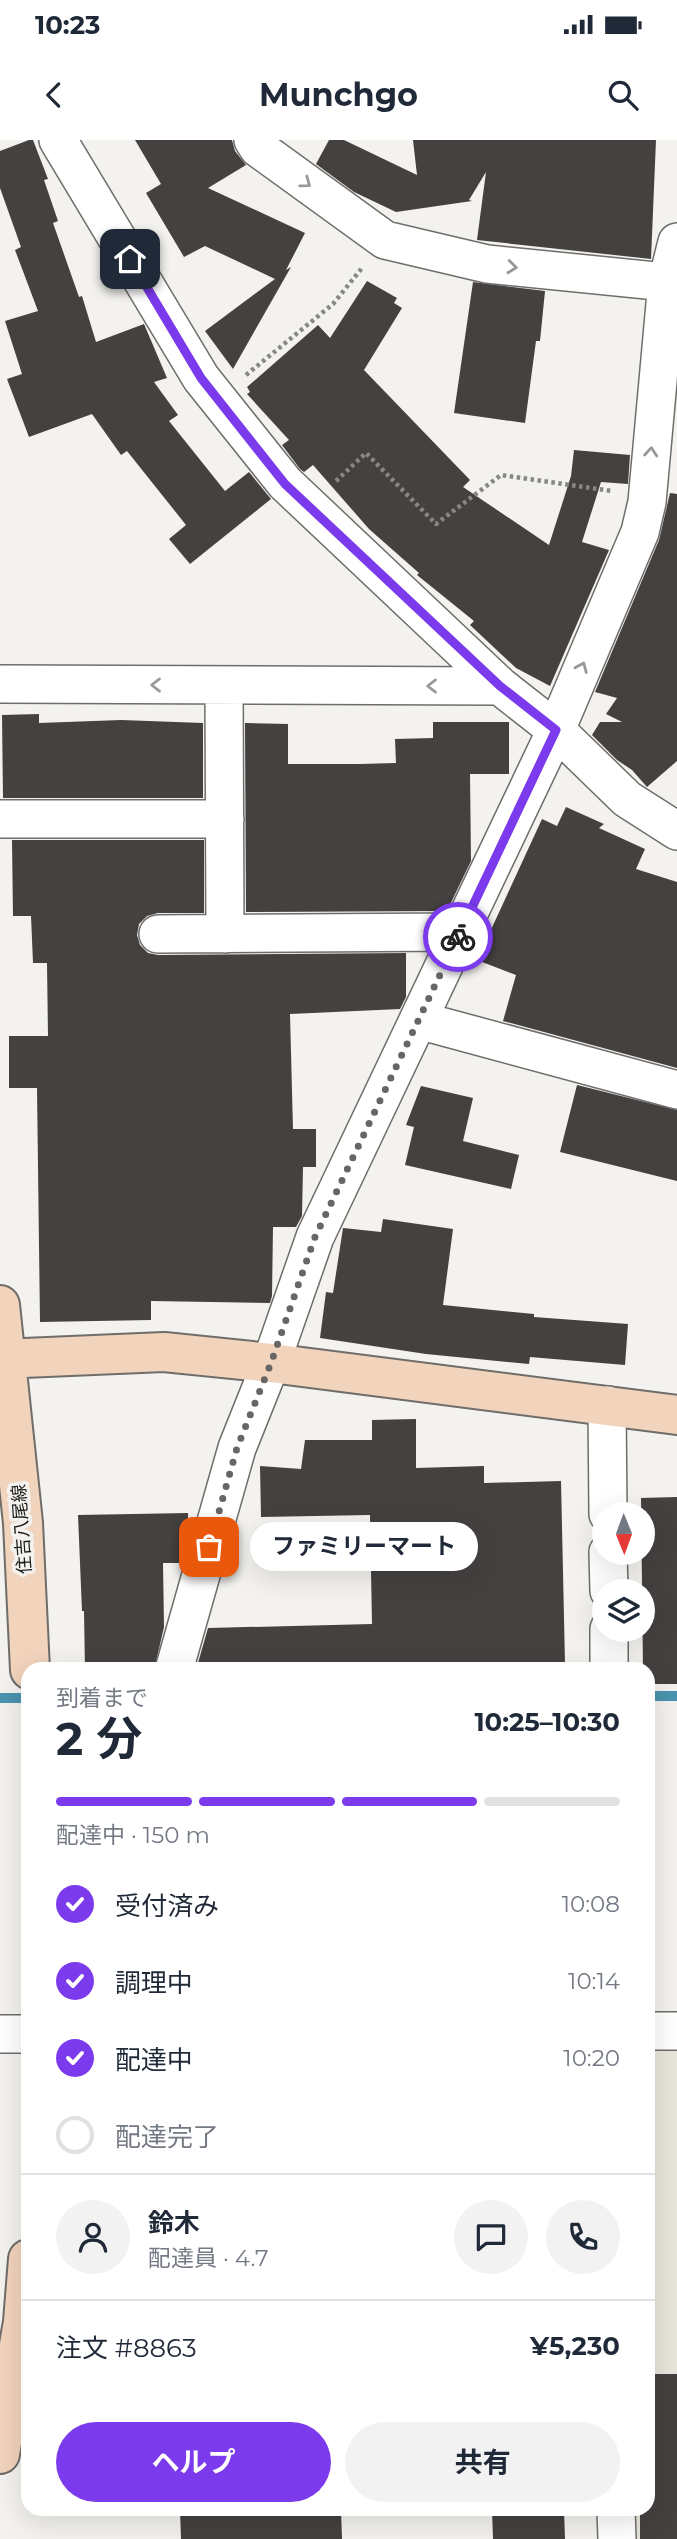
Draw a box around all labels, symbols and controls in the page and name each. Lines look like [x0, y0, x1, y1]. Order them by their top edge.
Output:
text: 10:23 [35, 9, 100, 41]
text: Munchgo [259, 75, 418, 114]
icon: back [35, 76, 73, 114]
icon: search [604, 76, 642, 114]
one-way arrow [298, 174, 311, 187]
pin [100, 229, 160, 289]
icon: home [111, 240, 149, 278]
one-way arrow [506, 259, 518, 274]
one-way arrow [644, 447, 659, 458]
one-way arrow [574, 662, 588, 674]
one-way arrow [150, 677, 161, 693]
one-way arrow [426, 678, 436, 694]
courier [423, 902, 493, 972]
icon: bike [439, 918, 477, 956]
street label: 住吉八尾線 [8, 1483, 36, 1575]
north arrow [592, 1502, 654, 1564]
map controls [592, 1502, 655, 1642]
pin [179, 1517, 239, 1577]
callout: ファミリーマート [251, 1522, 478, 1572]
icon: bag [190, 1528, 228, 1566]
text: ファミリーマート [272, 1532, 456, 1560]
button: layers [592, 1579, 655, 1642]
text: 到着まで [56, 1684, 148, 1712]
text: 10:25–10:30 [474, 1706, 620, 1738]
text: 2 分 [56, 1710, 142, 1767]
text: 配達中 · 150 m [56, 1821, 210, 1849]
icon: check [56, 1885, 94, 1923]
text: 受付済み [115, 1890, 219, 1922]
text: 10:08 [562, 1890, 620, 1918]
icon: check [56, 1962, 94, 2000]
text: 調理中 [115, 1967, 193, 1999]
text: 10:14 [568, 1967, 620, 1995]
icon: check [56, 2039, 94, 2077]
text: 配達中 [115, 2044, 193, 2076]
text: 10:20 [563, 2044, 620, 2072]
text: 配達完了 [115, 2121, 219, 2153]
button: person [56, 2200, 130, 2274]
button: chat [454, 2200, 528, 2274]
button: phone [546, 2200, 620, 2274]
text: 鈴木 [148, 2207, 200, 2239]
text: 配達員 · 4.7 [148, 2244, 269, 2272]
text: ¥5,230 [530, 2330, 620, 2362]
text: 注文 #8863 [56, 2332, 197, 2364]
button: ヘルプ [56, 2422, 331, 2502]
button: 共有 [345, 2422, 620, 2502]

